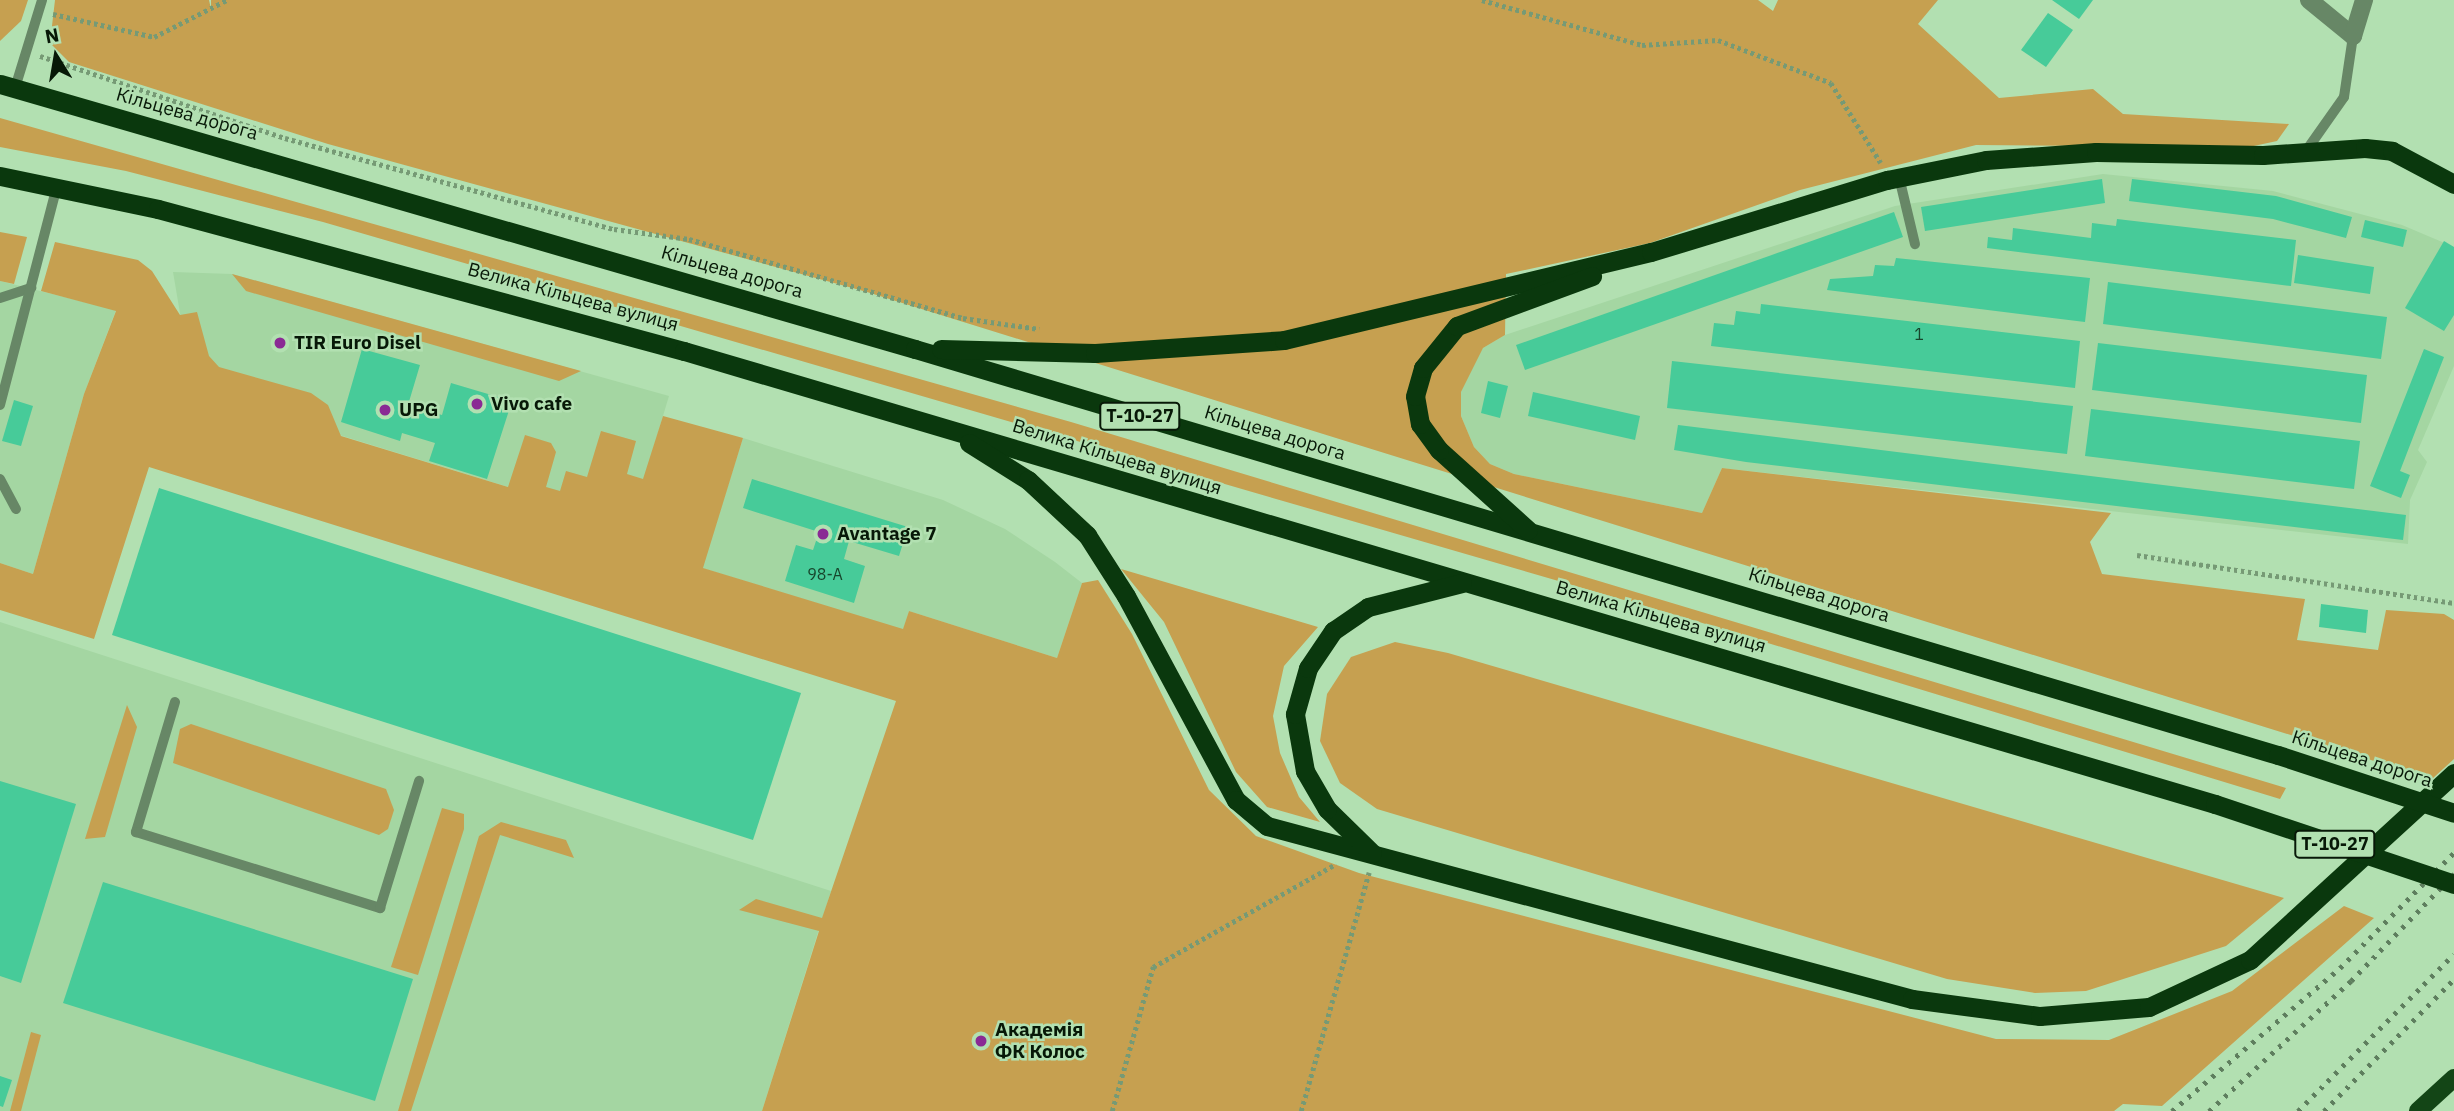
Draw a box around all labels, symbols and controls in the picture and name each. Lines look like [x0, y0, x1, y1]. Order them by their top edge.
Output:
north arrow [21, 21, 91, 91]
text: N [43, 22, 61, 48]
street label: Кільцева дорога [113, 83, 261, 145]
street label: Кільцева дорога [658, 241, 806, 303]
street label: Велика Кільцева вулиця [465, 258, 681, 336]
house number: 1 [1914, 324, 1924, 344]
place label: TIR Euro Disel [294, 332, 421, 354]
marker: TIR Euro Disel [272, 335, 288, 351]
place label: Vivo cafe [491, 393, 572, 415]
marker: Vivo cafe [469, 396, 485, 412]
place label: UPG [399, 399, 438, 421]
street label: Кільцева дорога [1202, 401, 1348, 465]
marker: UPG [377, 402, 393, 418]
road number: Т-10-27 [1098, 402, 1182, 430]
street label: Велика Кільцева вулиця [1010, 414, 1224, 500]
place label: Avantage 7 [837, 523, 937, 545]
marker: Avantage 7 [815, 526, 831, 542]
street label: Кільцева дорога [1746, 563, 1892, 627]
house number: 98-А [807, 564, 843, 584]
street label: Велика Кільцева вулиця [1553, 576, 1769, 658]
street label: Кільцева дорога [2289, 726, 2435, 792]
road number: Т-10-27 [2293, 830, 2377, 858]
place label: Академія ФК Колос [995, 1019, 1085, 1063]
marker: Академія ФК Колос [973, 1033, 989, 1049]

